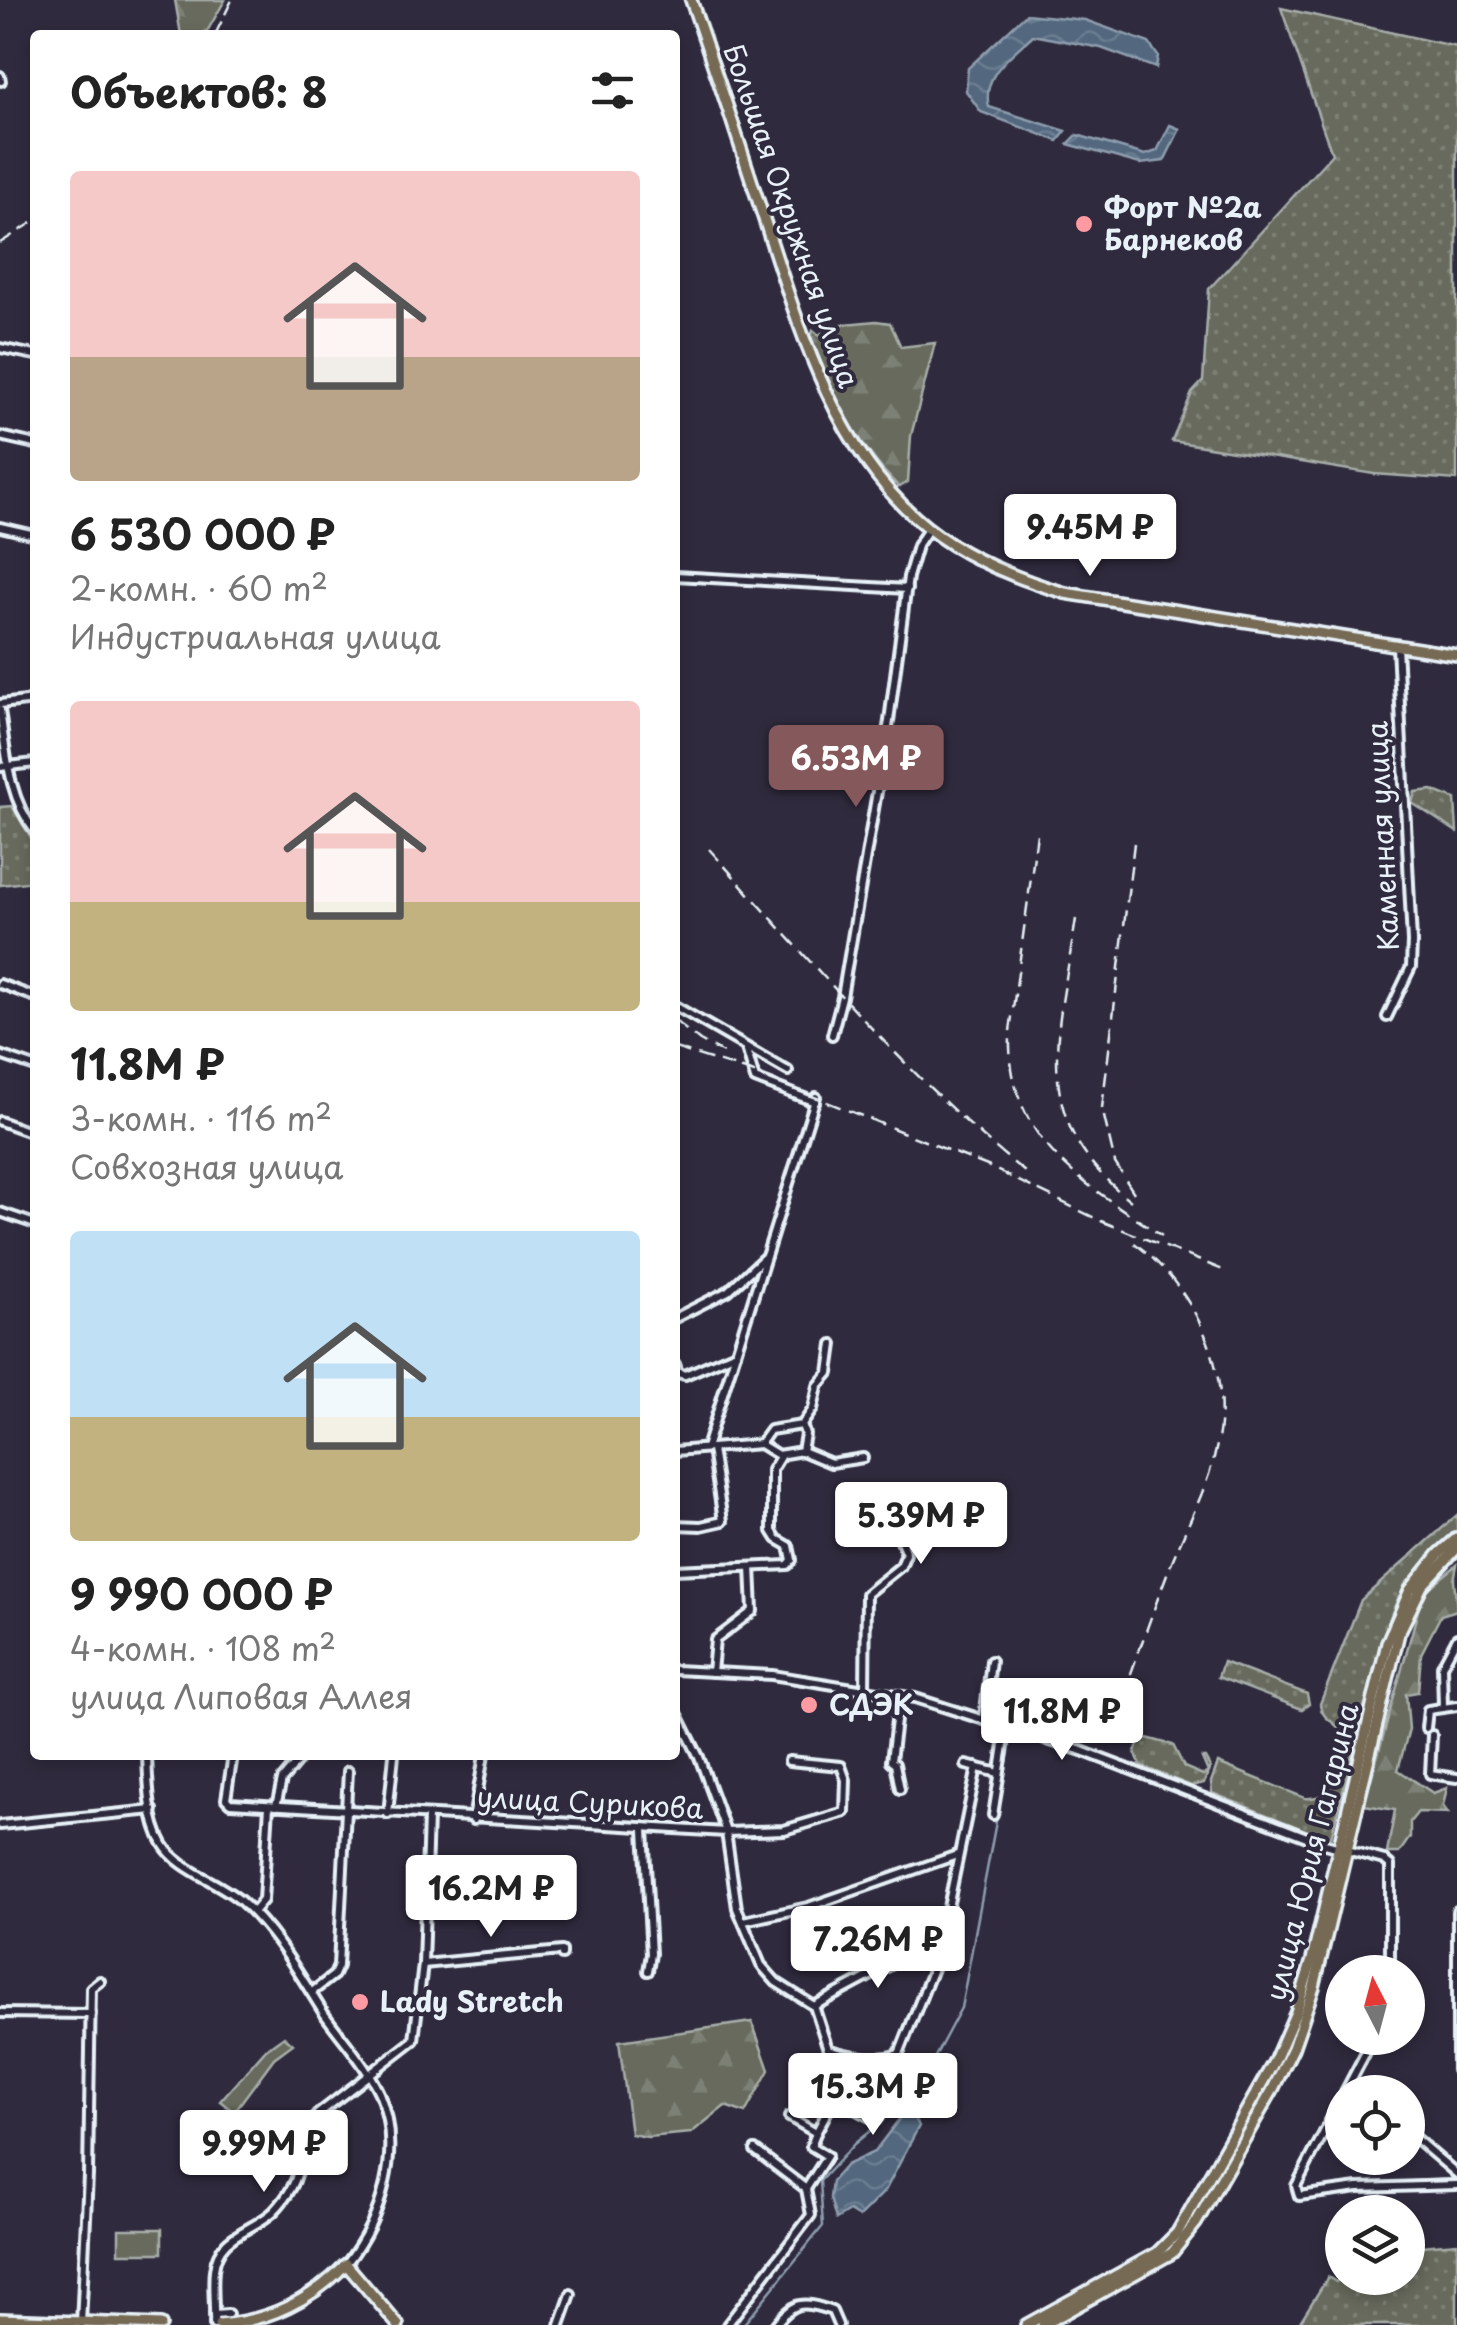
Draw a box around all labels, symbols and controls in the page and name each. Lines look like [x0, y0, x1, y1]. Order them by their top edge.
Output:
street label: Большая Окружная улица [713, 38, 872, 394]
text: Объектов: 8 [70, 59, 328, 122]
icon: filters [585, 63, 640, 118]
place label: Форт №2а Барнеков [1104, 185, 1262, 260]
marker: Форт №2а Барнеков [1073, 213, 1095, 235]
icon: home [265, 236, 445, 416]
pin: 9.45M ₽ [998, 494, 1182, 579]
text: 6 530 000 ₽ [70, 501, 335, 564]
text: 9.45M ₽ [1026, 502, 1154, 550]
text: 2-комн. · 60 m² [70, 564, 328, 612]
text: Индустриальная улица [70, 612, 441, 660]
street label: Каменная улица [1354, 720, 1409, 952]
pin: 6.53M ₽ [764, 725, 948, 810]
text: 6.53M ₽ [791, 733, 921, 781]
icon: home [265, 766, 445, 946]
text: 11.8M ₽ [70, 1031, 225, 1094]
text: 3-комн. · 116 m² [70, 1094, 332, 1142]
text: Совхозная улица [70, 1142, 343, 1190]
icon: home [265, 1296, 445, 1476]
pin: 5.39M ₽ [829, 1482, 1013, 1567]
text: 5.39M ₽ [857, 1490, 985, 1538]
text: 9 990 000 ₽ [70, 1561, 333, 1624]
text: 4-комн. · 108 m² [70, 1624, 336, 1672]
text: улица Липовая Аллея [70, 1672, 413, 1720]
pin: 11.8M ₽ [970, 1678, 1154, 1763]
place label: СДЭК [829, 1682, 914, 1725]
text: 11.8M ₽ [1003, 1686, 1121, 1734]
marker: СДЭК [798, 1694, 820, 1716]
street label: улица Юрия Гагарина [1253, 1698, 1368, 2005]
street label: улица Сурикова [476, 1774, 705, 1829]
pin: 16.2M ₽ [399, 1855, 583, 1940]
text: 16.2M ₽ [428, 1863, 554, 1911]
pin: 7.26M ₽ [786, 1906, 970, 1991]
text: 7.26M ₽ [813, 1914, 943, 1962]
north arrow [1325, 1955, 1425, 2055]
map controls [1325, 1955, 1425, 2295]
place label: Lady Stretch [380, 1979, 564, 2022]
marker: Lady Stretch [349, 1991, 371, 2013]
pin: 15.3M ₽ [781, 2053, 965, 2138]
text: 15.3M ₽ [810, 2061, 936, 2109]
button: locate [1325, 2075, 1425, 2175]
pin: 9.99M ₽ [172, 2110, 356, 2195]
text: 9.99M ₽ [202, 2118, 326, 2166]
button: layers [1325, 2195, 1425, 2295]

